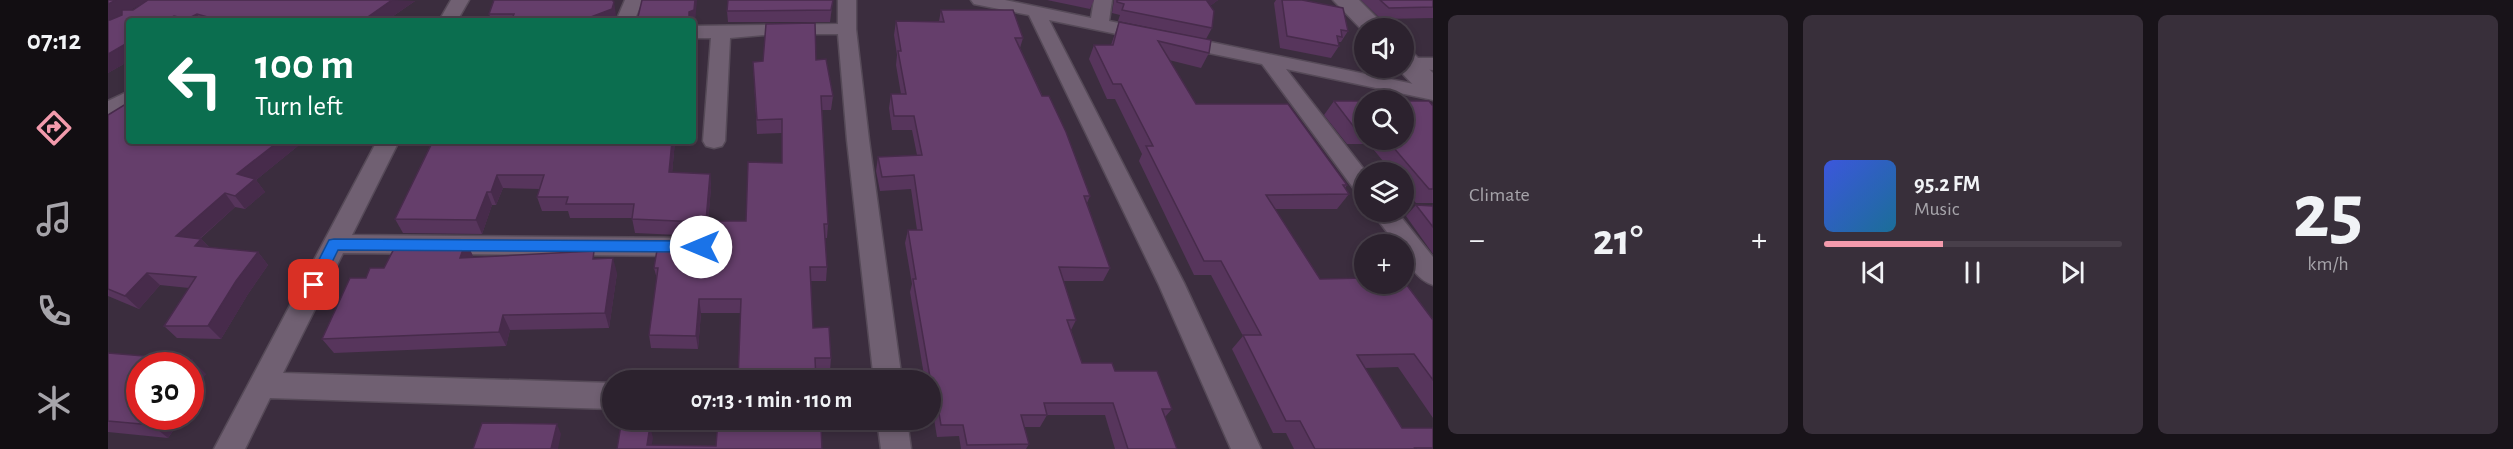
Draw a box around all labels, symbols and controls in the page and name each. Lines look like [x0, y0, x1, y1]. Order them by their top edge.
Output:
map controls [1354, 18, 1414, 294]
button: sound [1354, 18, 1414, 78]
text: 07:12 [27, 27, 81, 54]
icon: left [156, 42, 234, 120]
text: 100 m [255, 44, 354, 86]
button: search [1354, 90, 1414, 150]
text: Turn left [255, 93, 343, 120]
icon: directions [33, 107, 75, 149]
button: layers [1354, 162, 1414, 222]
text: 95.2 FM [1914, 173, 1980, 195]
text: 25 [2293, 174, 2363, 252]
text: Climate [1469, 185, 1530, 205]
icon: music [33, 198, 75, 240]
text: Music [1914, 199, 1960, 219]
position arrow [669, 215, 733, 279]
text: 21° [1593, 218, 1643, 263]
text: − [1469, 224, 1485, 257]
text: + [1751, 224, 1767, 257]
button: + [1354, 234, 1414, 294]
text: km/h [2307, 254, 2349, 274]
icon: previous [1857, 256, 1890, 289]
icon: pause [1956, 256, 1989, 289]
icon: next [2056, 256, 2089, 289]
pin [288, 259, 339, 310]
icon: arrive [297, 268, 330, 301]
icon: phone [33, 290, 75, 332]
speed limit sign: 30 [126, 352, 204, 430]
icon: climate [33, 382, 75, 424]
text: 07:13 · 1 min · 110 m [691, 389, 852, 411]

